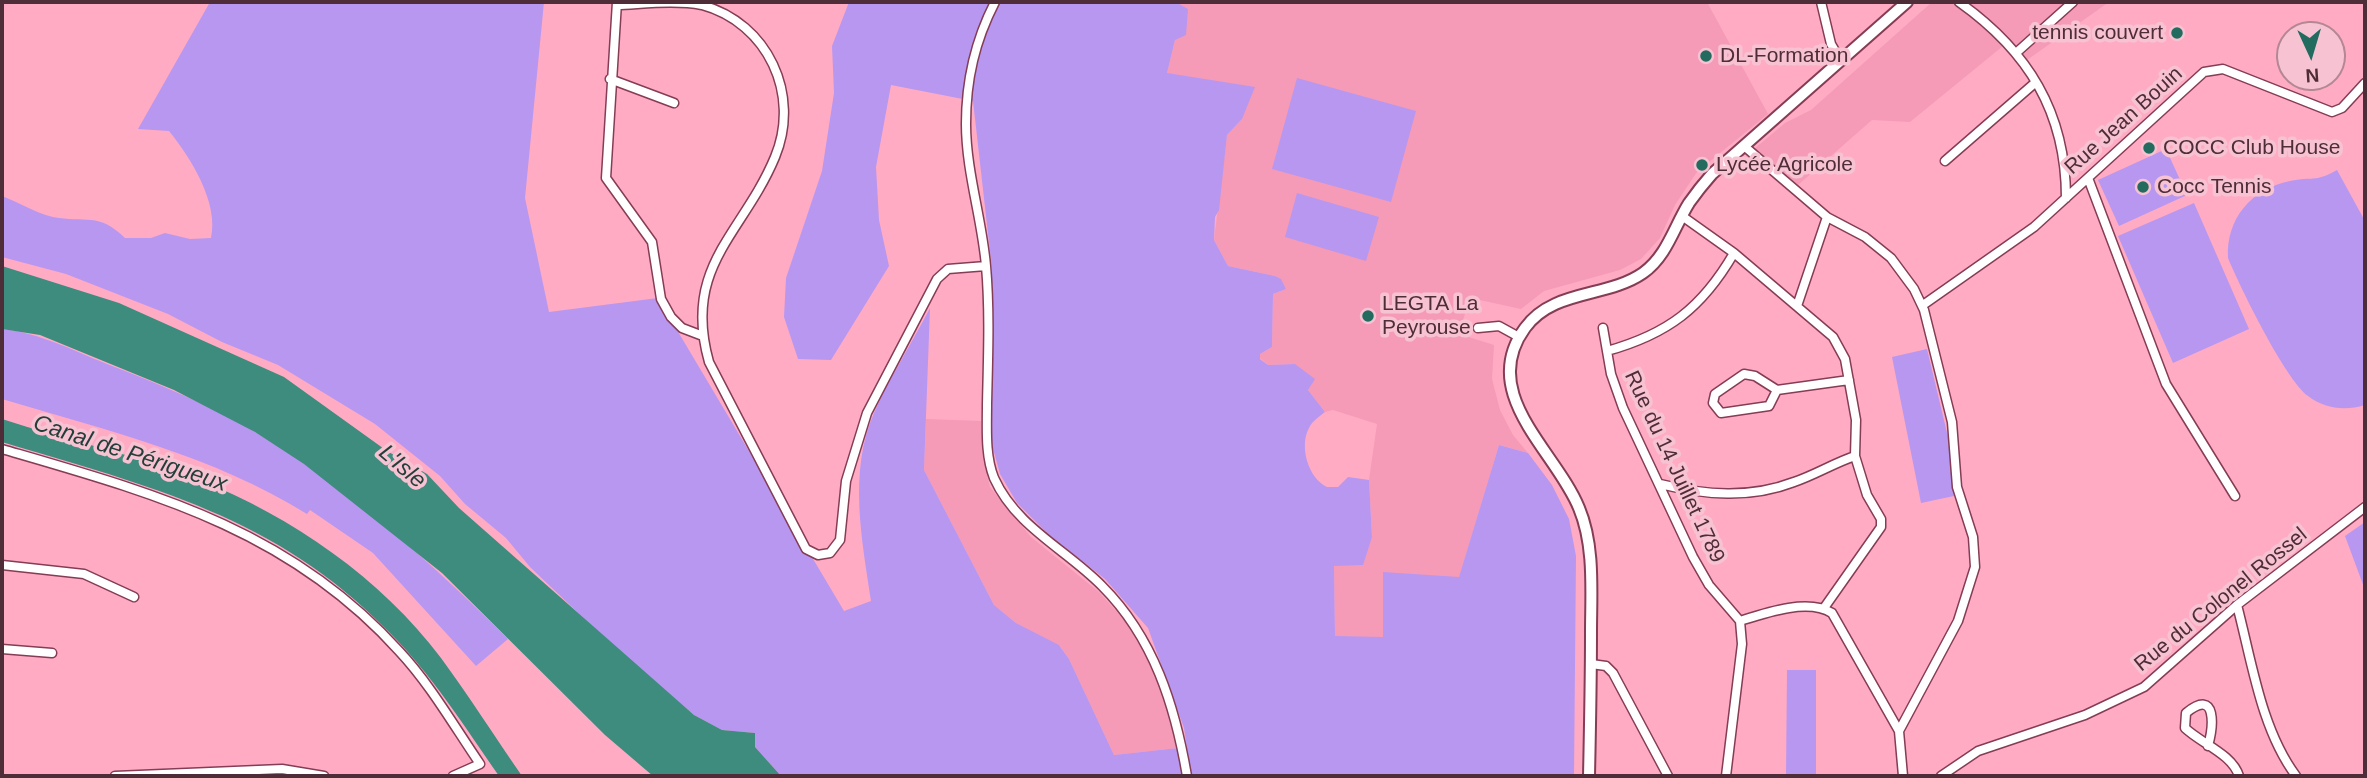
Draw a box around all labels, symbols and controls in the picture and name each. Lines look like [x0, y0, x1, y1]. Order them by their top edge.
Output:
place label: tennis couvert [2032, 20, 2163, 46]
north arrow [2276, 21, 2346, 91]
marker: tennis couvert [2169, 25, 2185, 41]
place label: DL-Formation [1720, 43, 1848, 69]
marker: DL-Formation [1698, 48, 1714, 64]
street label: Rue Jean Bouin [2060, 62, 2188, 180]
text: N [2305, 64, 2320, 86]
place label: COCC Club House [2163, 135, 2340, 161]
marker: COCC Club House [2141, 140, 2157, 156]
place label: Lycée Agricole [1716, 152, 1853, 178]
marker: Lycée Agricole [1694, 157, 1710, 173]
place label: Cocc Tennis [2157, 174, 2271, 200]
marker: Cocc Tennis [2135, 179, 2151, 195]
place label: LEGTA La Peyrouse [1382, 291, 1478, 341]
marker: LEGTA La Peyrouse [1360, 308, 1376, 324]
street label: Rue du 14 Juillet 1789 [1618, 367, 1730, 567]
water label: Canal de Périgueux [30, 410, 230, 498]
water label: L'Isle [373, 439, 431, 495]
street label: Rue du Colonel Rossel [2130, 523, 2312, 677]

